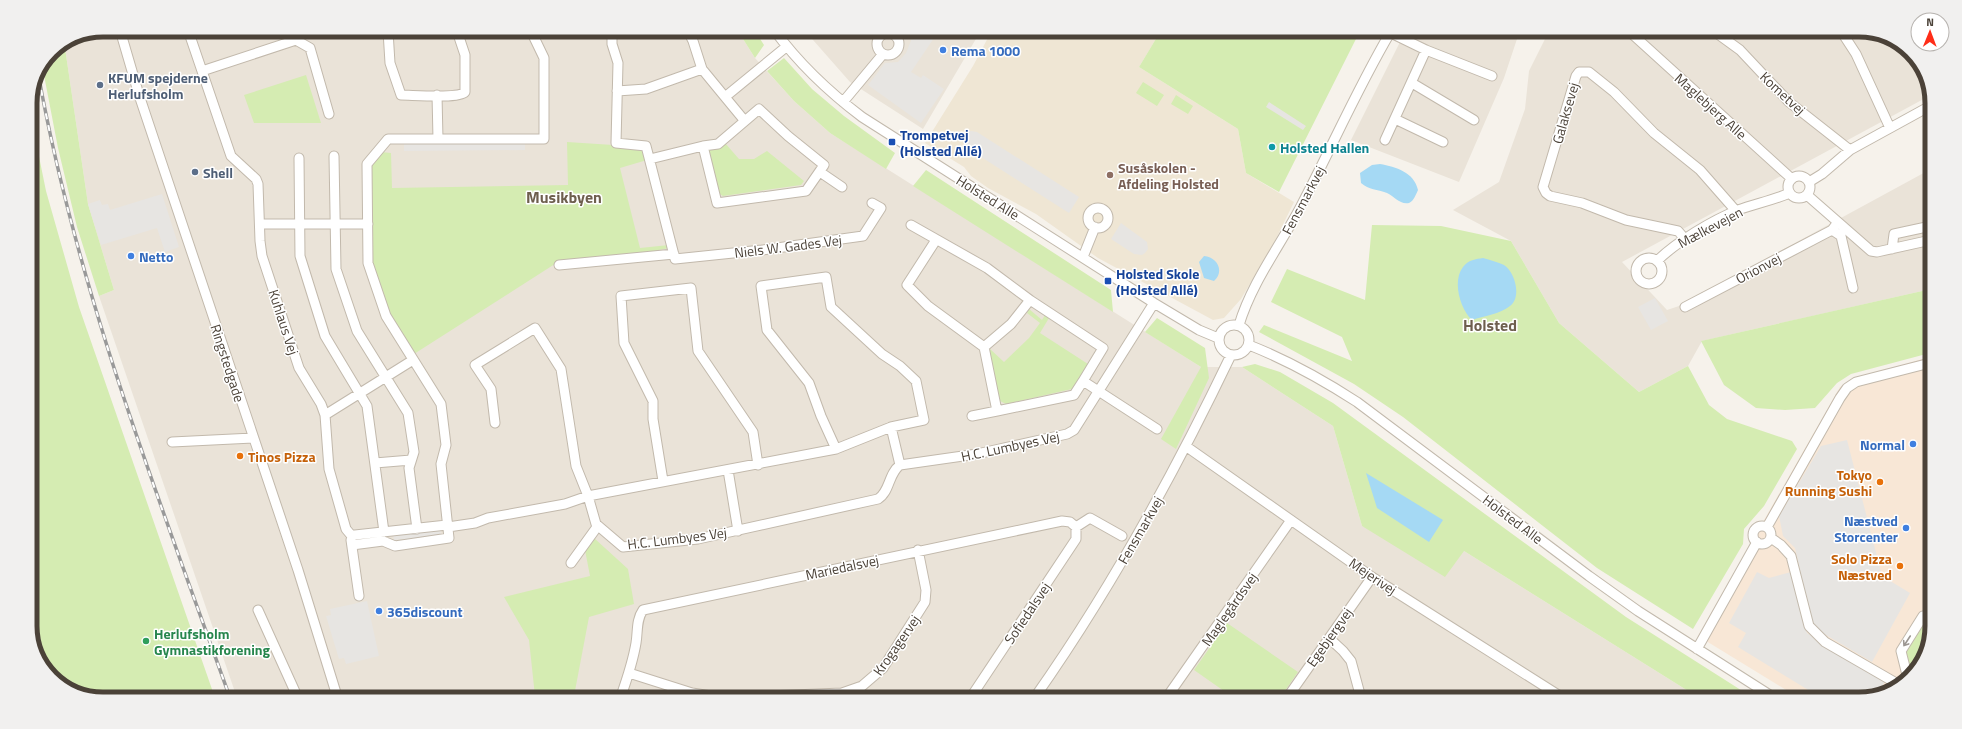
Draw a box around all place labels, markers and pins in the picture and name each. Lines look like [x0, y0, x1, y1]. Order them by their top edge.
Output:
place label: Rema 1000 [951, 40, 1020, 61]
marker: Rema 1000 [938, 45, 948, 55]
place label: KFUM spejderne Herlufsholm [108, 67, 208, 104]
marker: KFUM spejderne Herlufsholm [95, 80, 105, 90]
place label: Trompetvej (Holsted Allé) [900, 124, 982, 161]
marker: Trompetvej (Holsted Allé) [887, 137, 897, 147]
place label: Holsted Hallen [1280, 137, 1369, 158]
marker: Holsted Hallen [1267, 142, 1277, 152]
place label: Susåskolen - Afdeling Holsted [1118, 157, 1219, 194]
place label: Shell [203, 162, 233, 183]
marker: Shell [190, 167, 200, 177]
marker: Susåskolen - Afdeling Holsted [1105, 170, 1115, 180]
place label: Netto [139, 246, 173, 267]
marker: Netto [126, 251, 136, 261]
place label: Holsted Skole (Holsted Allé) [1116, 263, 1199, 300]
marker: Holsted Skole (Holsted Allé) [1103, 276, 1113, 286]
place label: Normal [1860, 434, 1905, 455]
marker: Normal [1908, 439, 1918, 449]
place label: Tinos Pizza [248, 446, 316, 467]
marker: Tinos Pizza [235, 451, 245, 461]
place label: Tokyo Running Sushi [1785, 464, 1872, 501]
marker: Tokyo Running Sushi [1875, 477, 1885, 487]
place label: Næstved Storcenter [1834, 510, 1898, 547]
marker: Næstved Storcenter [1901, 523, 1911, 533]
place label: Solo Pizza Næstved [1831, 548, 1892, 585]
marker: Solo Pizza Næstved [1895, 561, 1905, 571]
place label: 365discount [387, 601, 463, 622]
marker: 365discount [374, 606, 384, 616]
place label: Herlufsholm Gymnastikforening [154, 623, 270, 660]
marker: Herlufsholm Gymnastikforening [141, 636, 151, 646]

